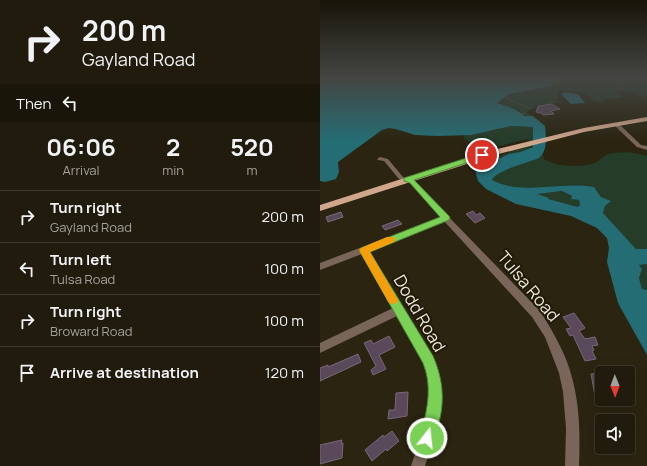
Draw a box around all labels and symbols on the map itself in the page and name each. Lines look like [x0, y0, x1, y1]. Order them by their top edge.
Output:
pin [465, 138, 499, 172]
street label: Tulsa Road [493, 246, 565, 326]
street label: Dodd Road [389, 270, 451, 356]
north arrow [595, 366, 635, 406]
position arrow [406, 417, 448, 459]

